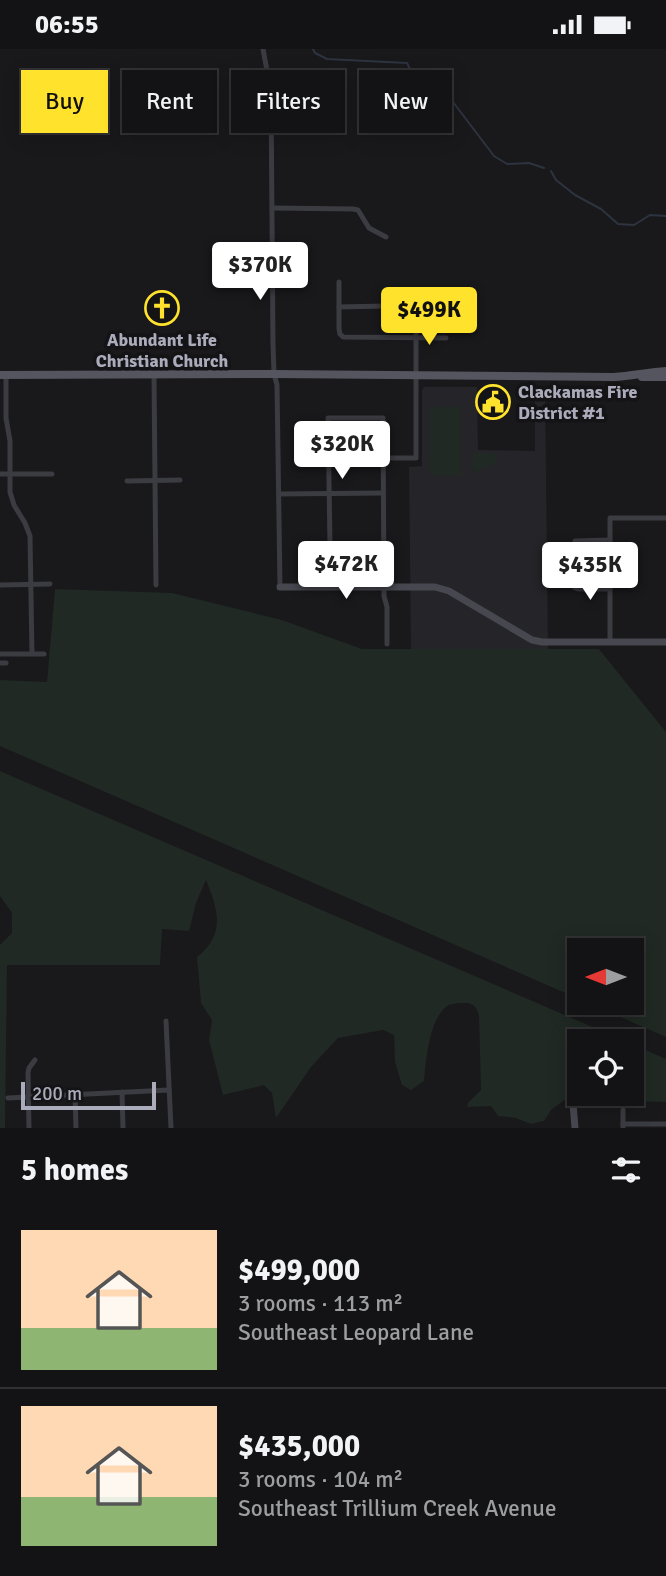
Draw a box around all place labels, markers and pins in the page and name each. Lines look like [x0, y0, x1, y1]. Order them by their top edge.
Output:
pin: $370K [211, 243, 309, 302]
pin: $499K [380, 287, 478, 347]
church icon: Abundant Life Christian Church [143, 289, 181, 327]
place label: Abundant Life Christian Church [96, 329, 228, 372]
place label: Clackamas Fire District #1 [518, 381, 638, 424]
public building icon: Clackamas Fire District #1 [474, 383, 512, 421]
pin: $320K [293, 421, 391, 481]
pin: $472K [297, 541, 395, 601]
pin: $435K [541, 543, 639, 602]

